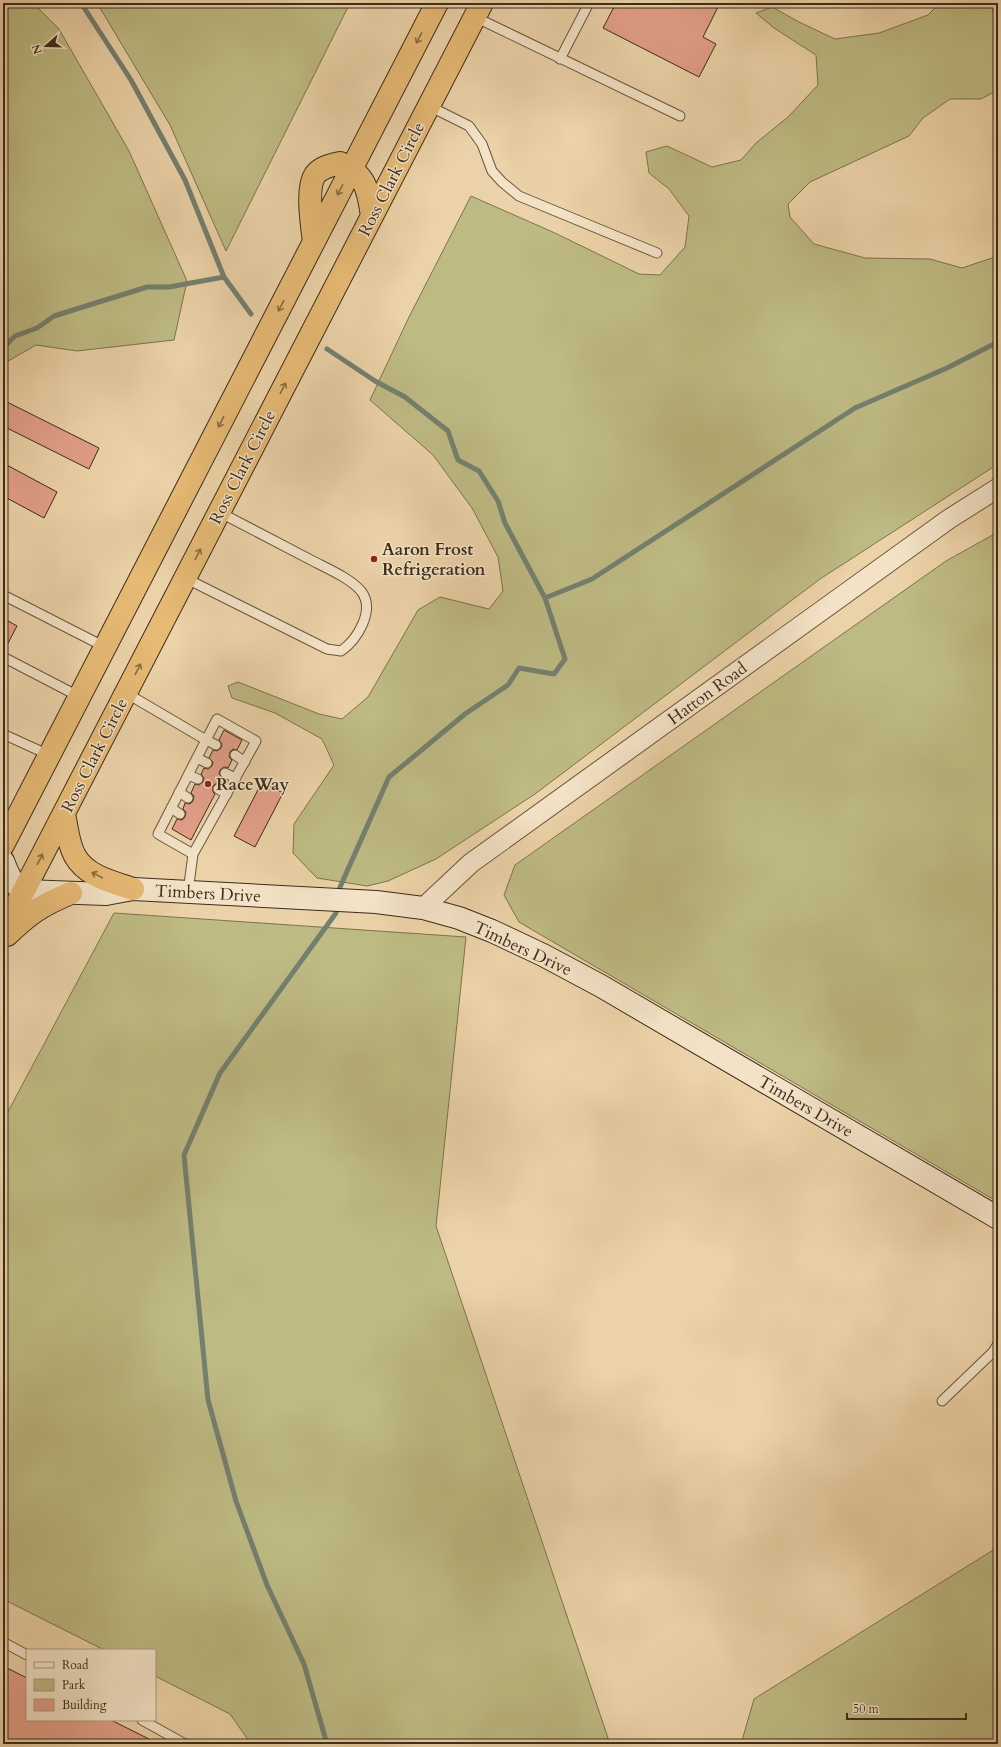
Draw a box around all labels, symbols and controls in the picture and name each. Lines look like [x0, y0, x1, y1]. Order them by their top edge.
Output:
north arrow [26, 26, 66, 66]
one-way arrow [415, 31, 422, 43]
text: N [28, 42, 46, 56]
street label: Ross Clark Circle [353, 118, 430, 240]
one-way arrow [336, 184, 343, 196]
one-way arrow [277, 300, 284, 312]
one-way arrow [280, 383, 287, 395]
street label: Ross Clark Circle [204, 406, 281, 528]
one-way arrow [217, 416, 224, 428]
place label: Aaron Frost Refrigeration [382, 538, 486, 581]
one-way arrow [194, 548, 202, 560]
marker: Aaron Frost Refrigeration [369, 554, 379, 564]
street label: Hatton Road [663, 657, 752, 730]
one-way arrow [135, 663, 142, 675]
street label: Ross Clark Circle [56, 694, 133, 816]
place label: RaceWay [216, 773, 289, 796]
marker: RaceWay [203, 779, 213, 789]
one-way arrow [37, 854, 44, 866]
one-way arrow [91, 871, 103, 879]
street label: Timbers Drive [154, 879, 262, 908]
street label: Timbers Drive [470, 916, 576, 981]
street label: Timbers Drive [754, 1070, 857, 1143]
legend [26, 1649, 156, 1721]
text: Road [62, 1657, 89, 1673]
text: Park [62, 1677, 86, 1693]
scale bar [847, 1695, 966, 1721]
text: Building [62, 1697, 107, 1713]
text: 50 m [853, 1701, 880, 1717]

